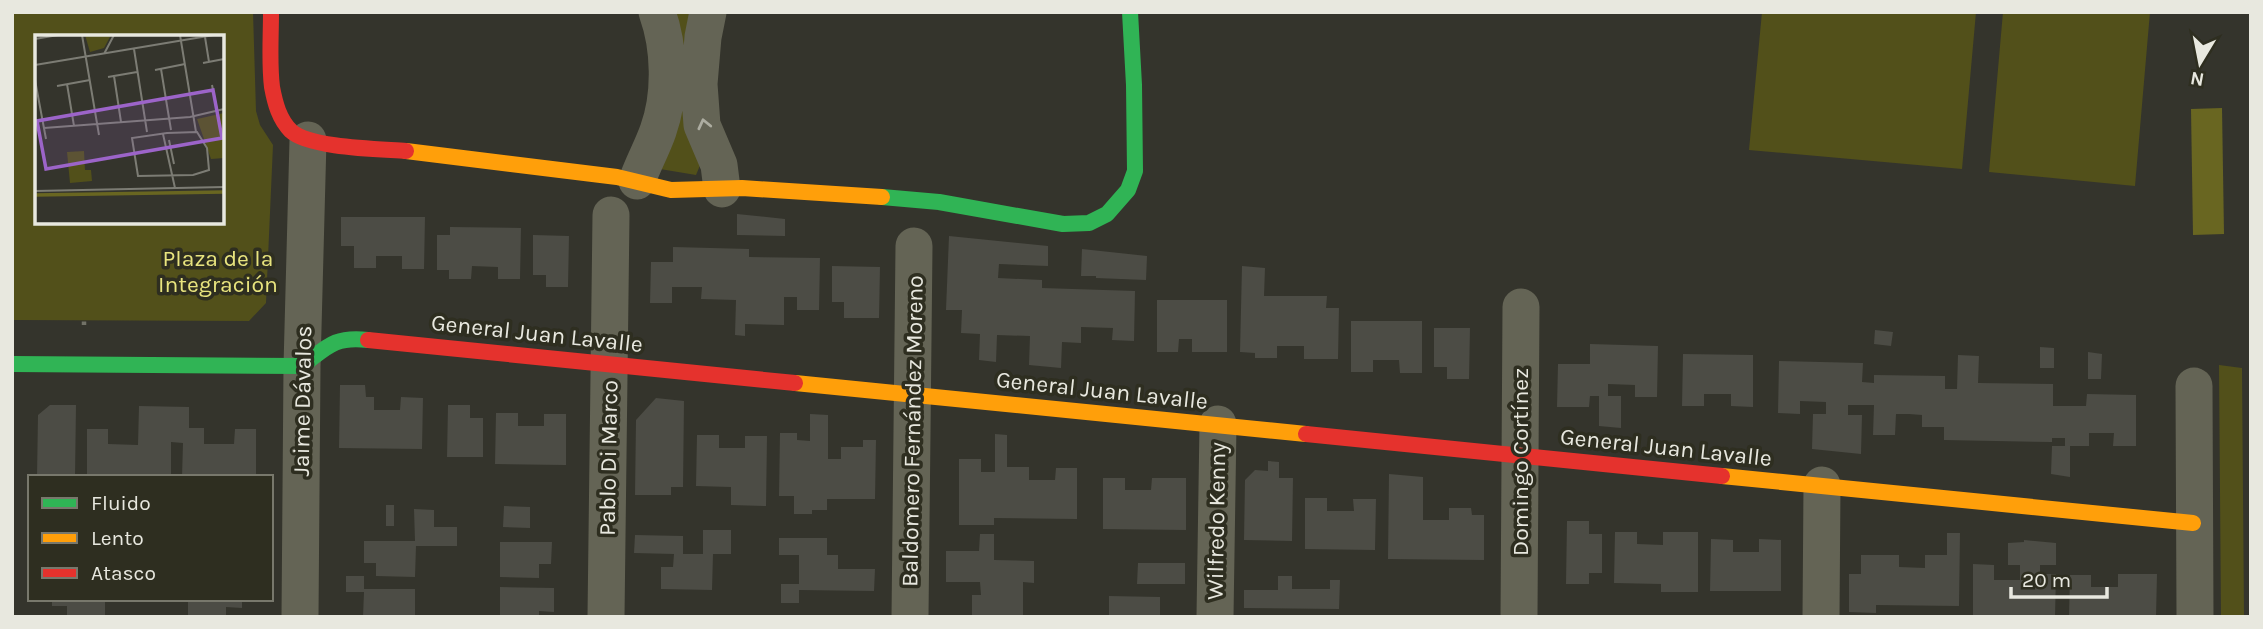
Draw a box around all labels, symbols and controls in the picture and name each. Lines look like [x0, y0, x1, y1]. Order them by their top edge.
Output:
north arrow [2165, 28, 2235, 98]
inset map [35, 35, 224, 224]
text: N [2189, 67, 2206, 91]
one-way arrow [698, 118, 712, 130]
park label: Plaza de la Integración [158, 245, 278, 298]
street label: Baldomero Fernández Moreno [896, 275, 929, 587]
street label: General Juan Lavalle [430, 309, 644, 358]
street label: Jaime Dávalos [288, 325, 317, 477]
street label: General Juan Lavalle [995, 366, 1209, 415]
street label: Domingo Cortínez [1507, 368, 1534, 556]
street label: Pablo Di Marco [594, 380, 623, 536]
street label: General Juan Lavalle [1559, 423, 1773, 472]
street label: Wilfredo Kenny [1202, 442, 1231, 600]
legend [28, 475, 273, 601]
text: Fluido [91, 491, 151, 515]
text: Lento [91, 526, 144, 550]
scale bar [2011, 556, 2107, 600]
text: Atasco [91, 561, 156, 585]
text: 20 m [2022, 568, 2071, 592]

